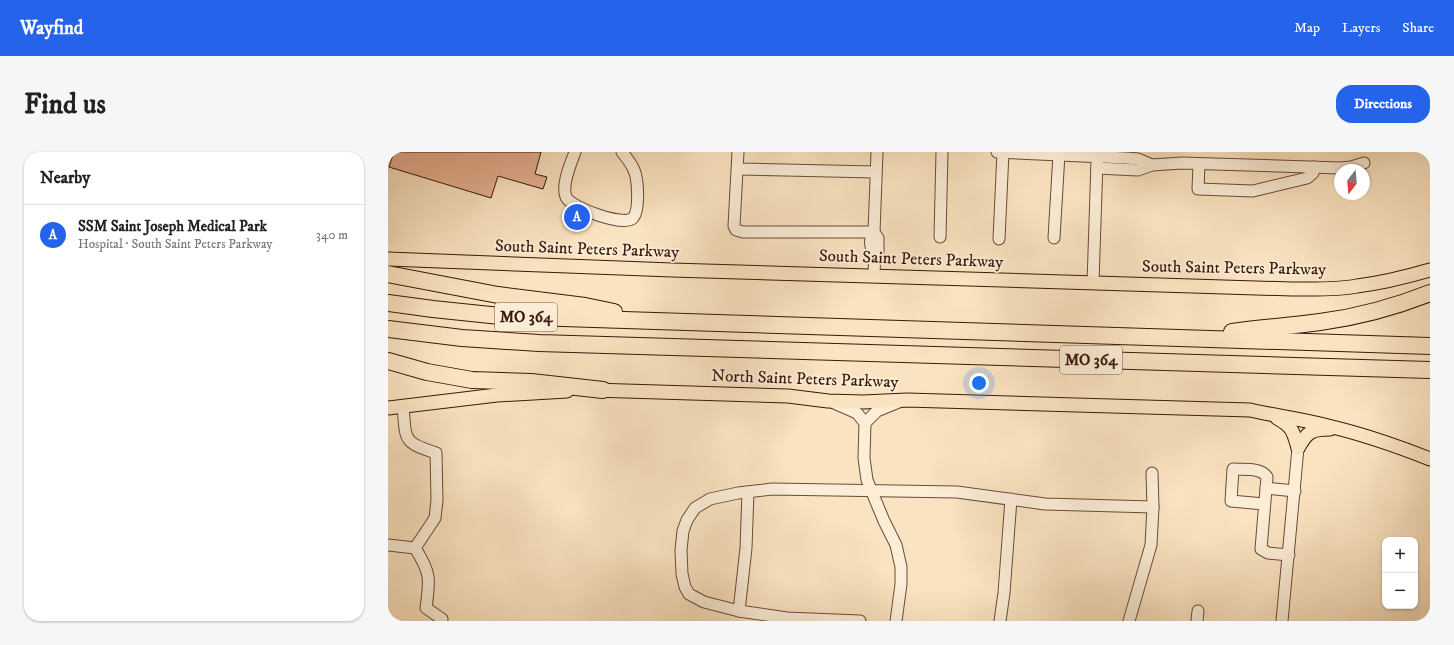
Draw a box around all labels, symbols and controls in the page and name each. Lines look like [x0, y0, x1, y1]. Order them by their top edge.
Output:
text: Wayfind [20, 17, 83, 40]
text: Map [1294, 19, 1320, 37]
text: Layers [1342, 19, 1380, 37]
text: Share [1402, 19, 1434, 37]
button: Directions [1336, 85, 1430, 123]
text: Find us [24, 87, 106, 122]
north arrow [1334, 164, 1370, 200]
text: Nearby [40, 167, 90, 189]
pin: A [564, 202, 590, 232]
text: SSM Saint Joseph Medical Park [78, 217, 267, 236]
text: A [49, 227, 57, 243]
text: 340 m [316, 227, 348, 243]
street label: South Saint Peters Parkway [494, 235, 680, 263]
text: Hospital · South Saint Peters Parkway [78, 236, 273, 252]
street label: South Saint Peters Parkway [818, 245, 1004, 273]
street label: South Saint Peters Parkway [1142, 255, 1327, 281]
road number: MO 364 [495, 303, 557, 331]
road number: MO 364 [1060, 346, 1122, 374]
street label: North Saint Peters Parkway [711, 365, 900, 393]
your location [969, 373, 989, 393]
map controls [1382, 537, 1418, 609]
button: + [1382, 537, 1418, 573]
button: − [1382, 573, 1418, 609]

